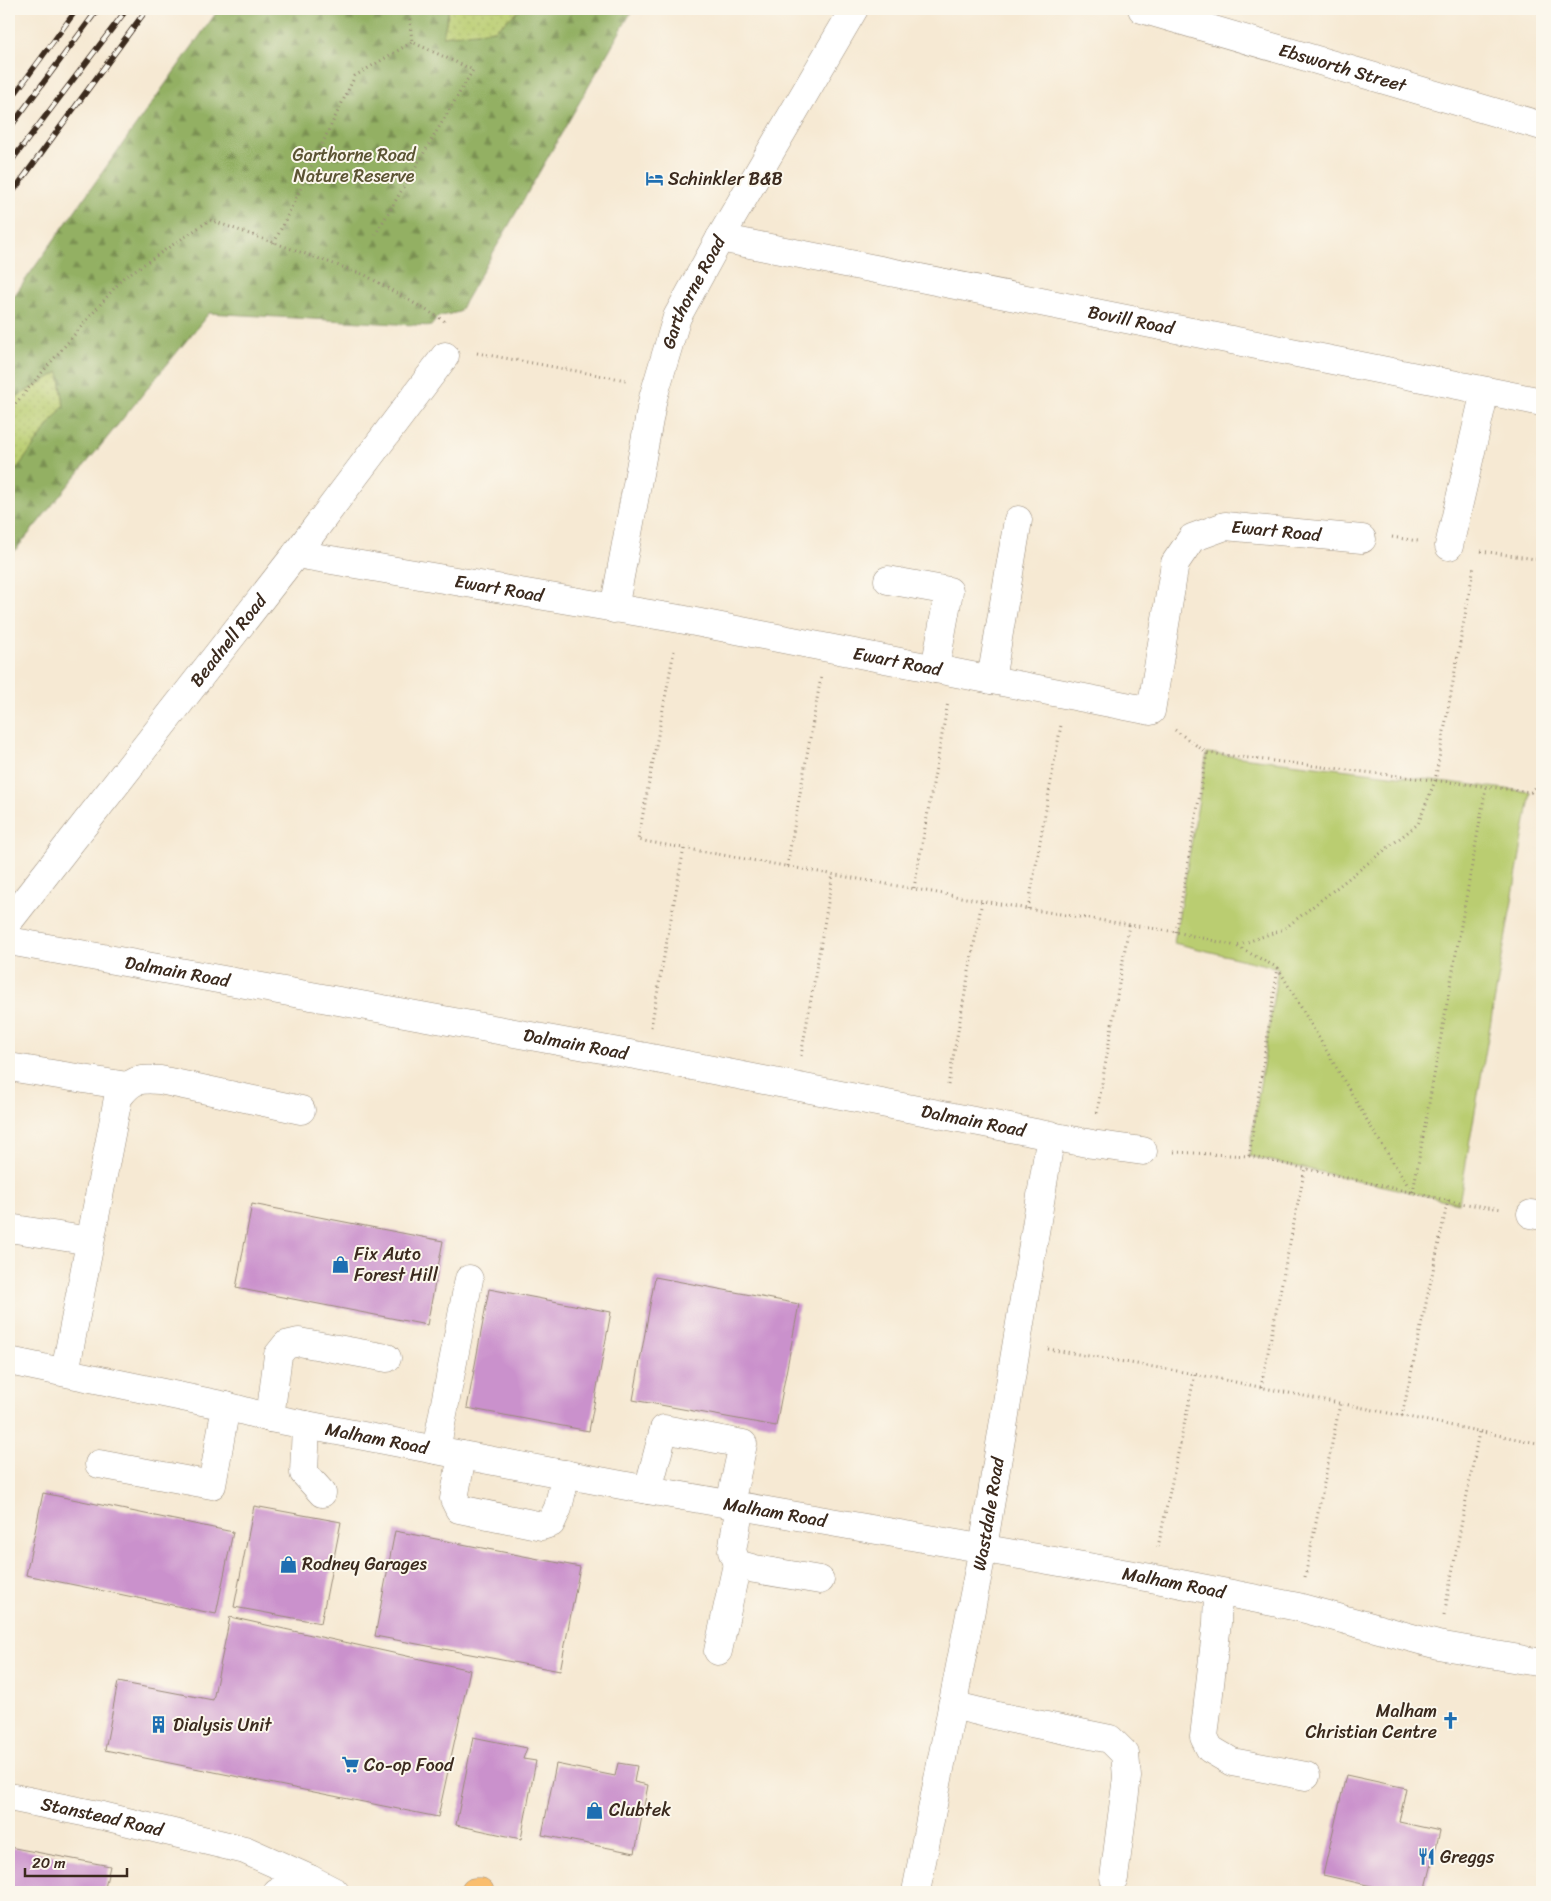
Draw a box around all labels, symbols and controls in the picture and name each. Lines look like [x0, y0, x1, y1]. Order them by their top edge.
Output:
street label: Ebsworth Street [1275, 34, 1411, 102]
park label: Garthorne Road Nature Reserve [292, 139, 417, 192]
place label: Schinkler B&B [668, 163, 783, 195]
hotel icon: Schinkler B&B [644, 169, 664, 189]
street label: Garthorne Road [652, 228, 735, 353]
street label: Bovill Road [1085, 296, 1178, 344]
street label: Ewart Road [1230, 511, 1324, 551]
street label: Ewart Road [452, 565, 547, 612]
street label: Beadnell Road [181, 586, 276, 694]
street label: Ewart Road [850, 637, 946, 686]
street label: Dalmain Road [122, 946, 234, 997]
street label: Dalmain Road [521, 1019, 632, 1070]
street label: Dalmain Road [918, 1095, 1030, 1147]
place label: Fix Auto Forest Hill [354, 1238, 439, 1291]
shop icon: Fix Auto Forest Hill [330, 1254, 350, 1274]
street label: Malham Road [323, 1413, 433, 1464]
street label: Wastdale Road [963, 1453, 1014, 1573]
street label: Malham Road [721, 1487, 831, 1537]
place label: Rodney Garages [302, 1548, 427, 1580]
shop icon: Rodney Garages [278, 1554, 298, 1574]
street label: Malham Road [1120, 1557, 1230, 1609]
place label: Malham Christian Centre [1306, 1695, 1437, 1748]
place label: Dialysis Unit [173, 1709, 272, 1741]
church icon: Malham Christian Centre [1441, 1711, 1461, 1731]
building icon: Dialysis Unit [149, 1715, 169, 1735]
place label: Co-op Food [364, 1749, 455, 1781]
supermarket icon: Co-op Food [340, 1755, 360, 1775]
street label: Stanstead Road [38, 1788, 168, 1846]
place label: Clubtek [609, 1794, 671, 1826]
shop icon: Clubtek [585, 1800, 605, 1820]
place label: Greggs [1440, 1841, 1495, 1873]
scale bar [25, 1846, 128, 1878]
restaurant icon: Greggs [1416, 1847, 1436, 1867]
text: 20 m [32, 1850, 66, 1876]

